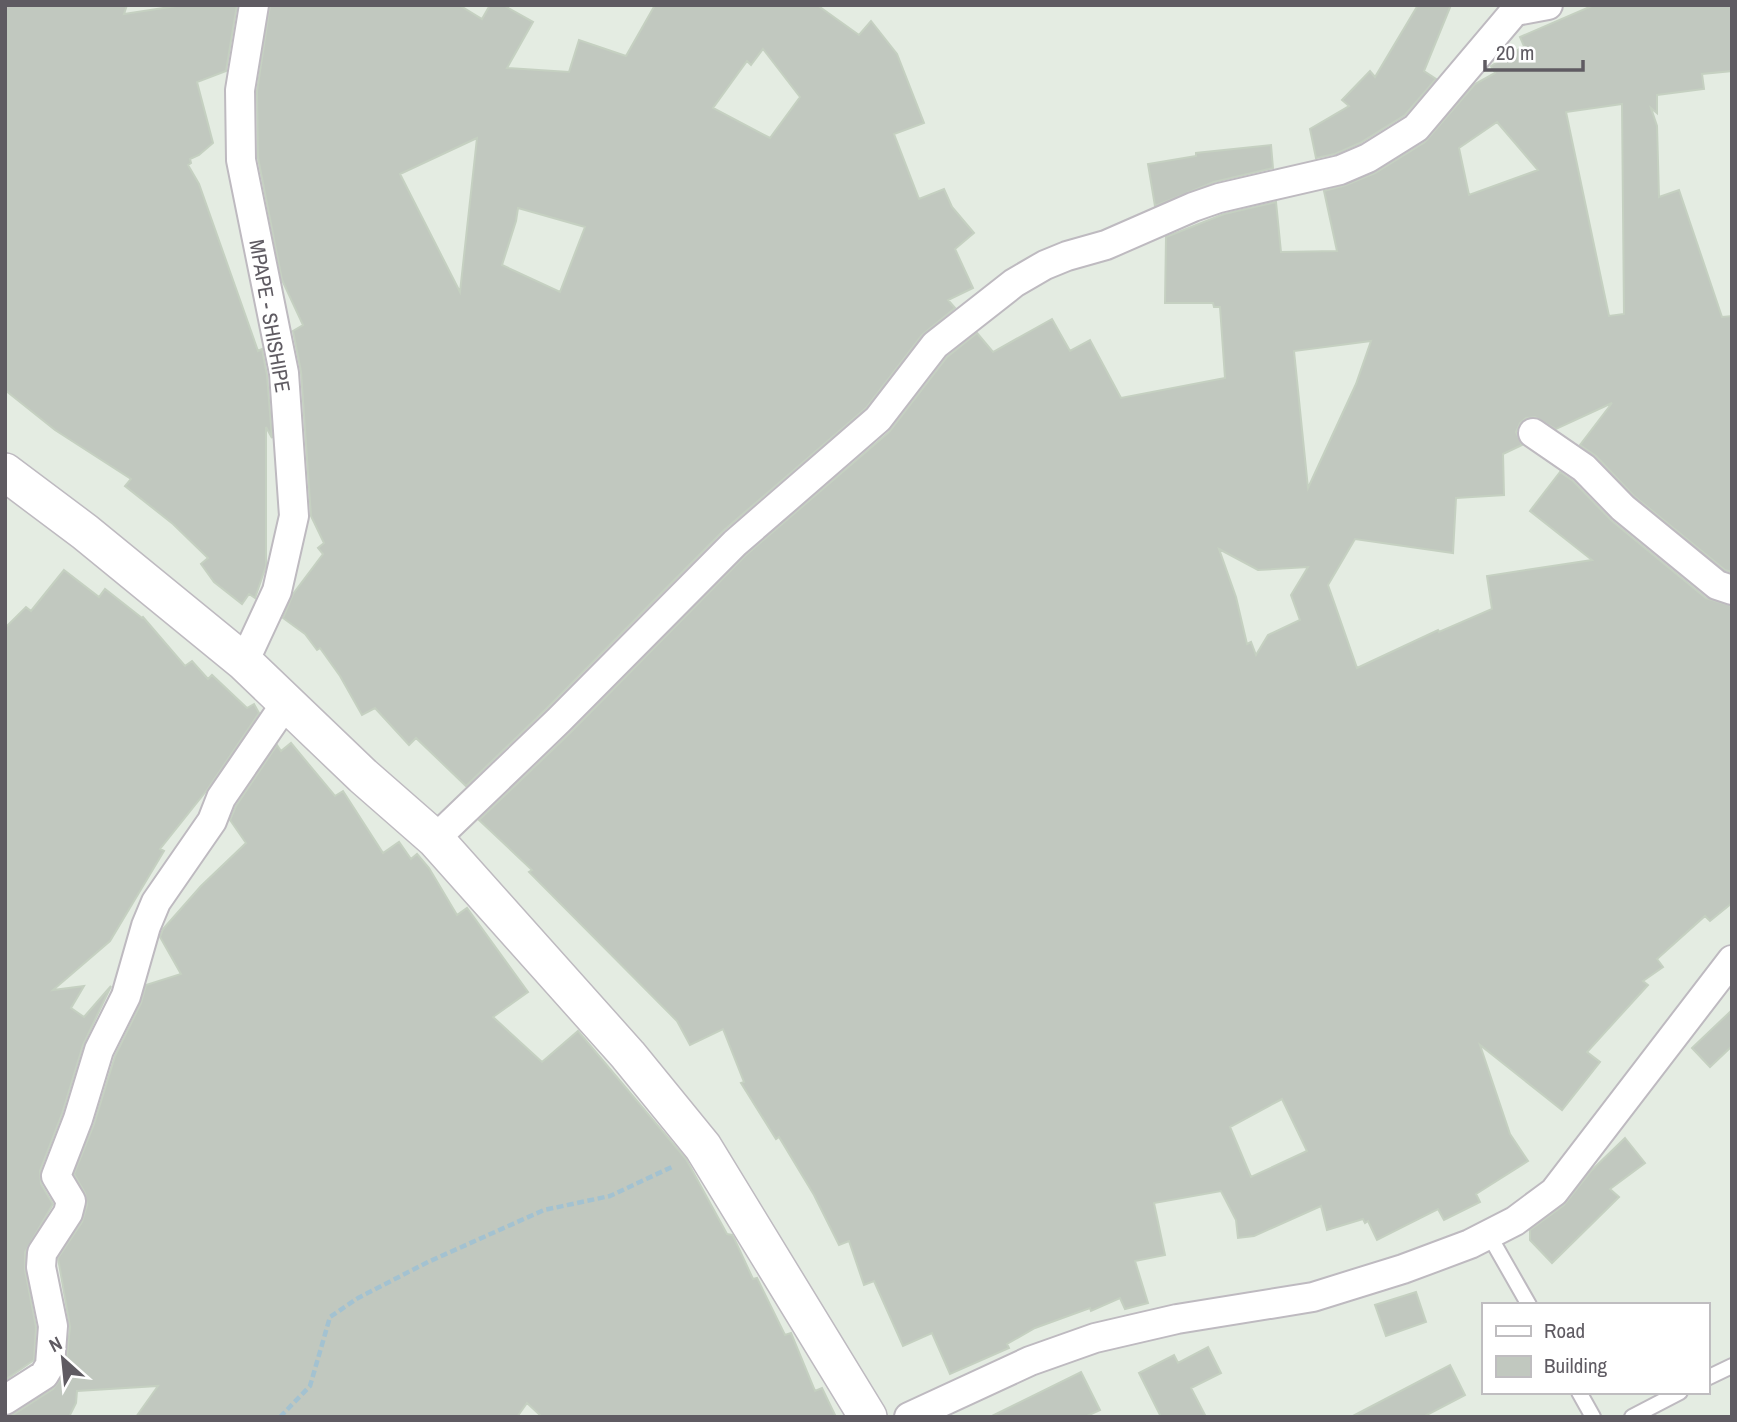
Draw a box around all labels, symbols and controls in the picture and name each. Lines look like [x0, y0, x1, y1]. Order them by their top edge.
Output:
scale bar [1485, 28, 1583, 72]
text: 20 m [1496, 38, 1534, 67]
street label: MPAPE - SHISHIPE [242, 237, 298, 395]
legend [1482, 1303, 1709, 1394]
text: Road [1544, 1316, 1585, 1345]
north arrow [28, 1324, 98, 1394]
text: N [44, 1330, 66, 1358]
text: Building [1544, 1351, 1608, 1380]

